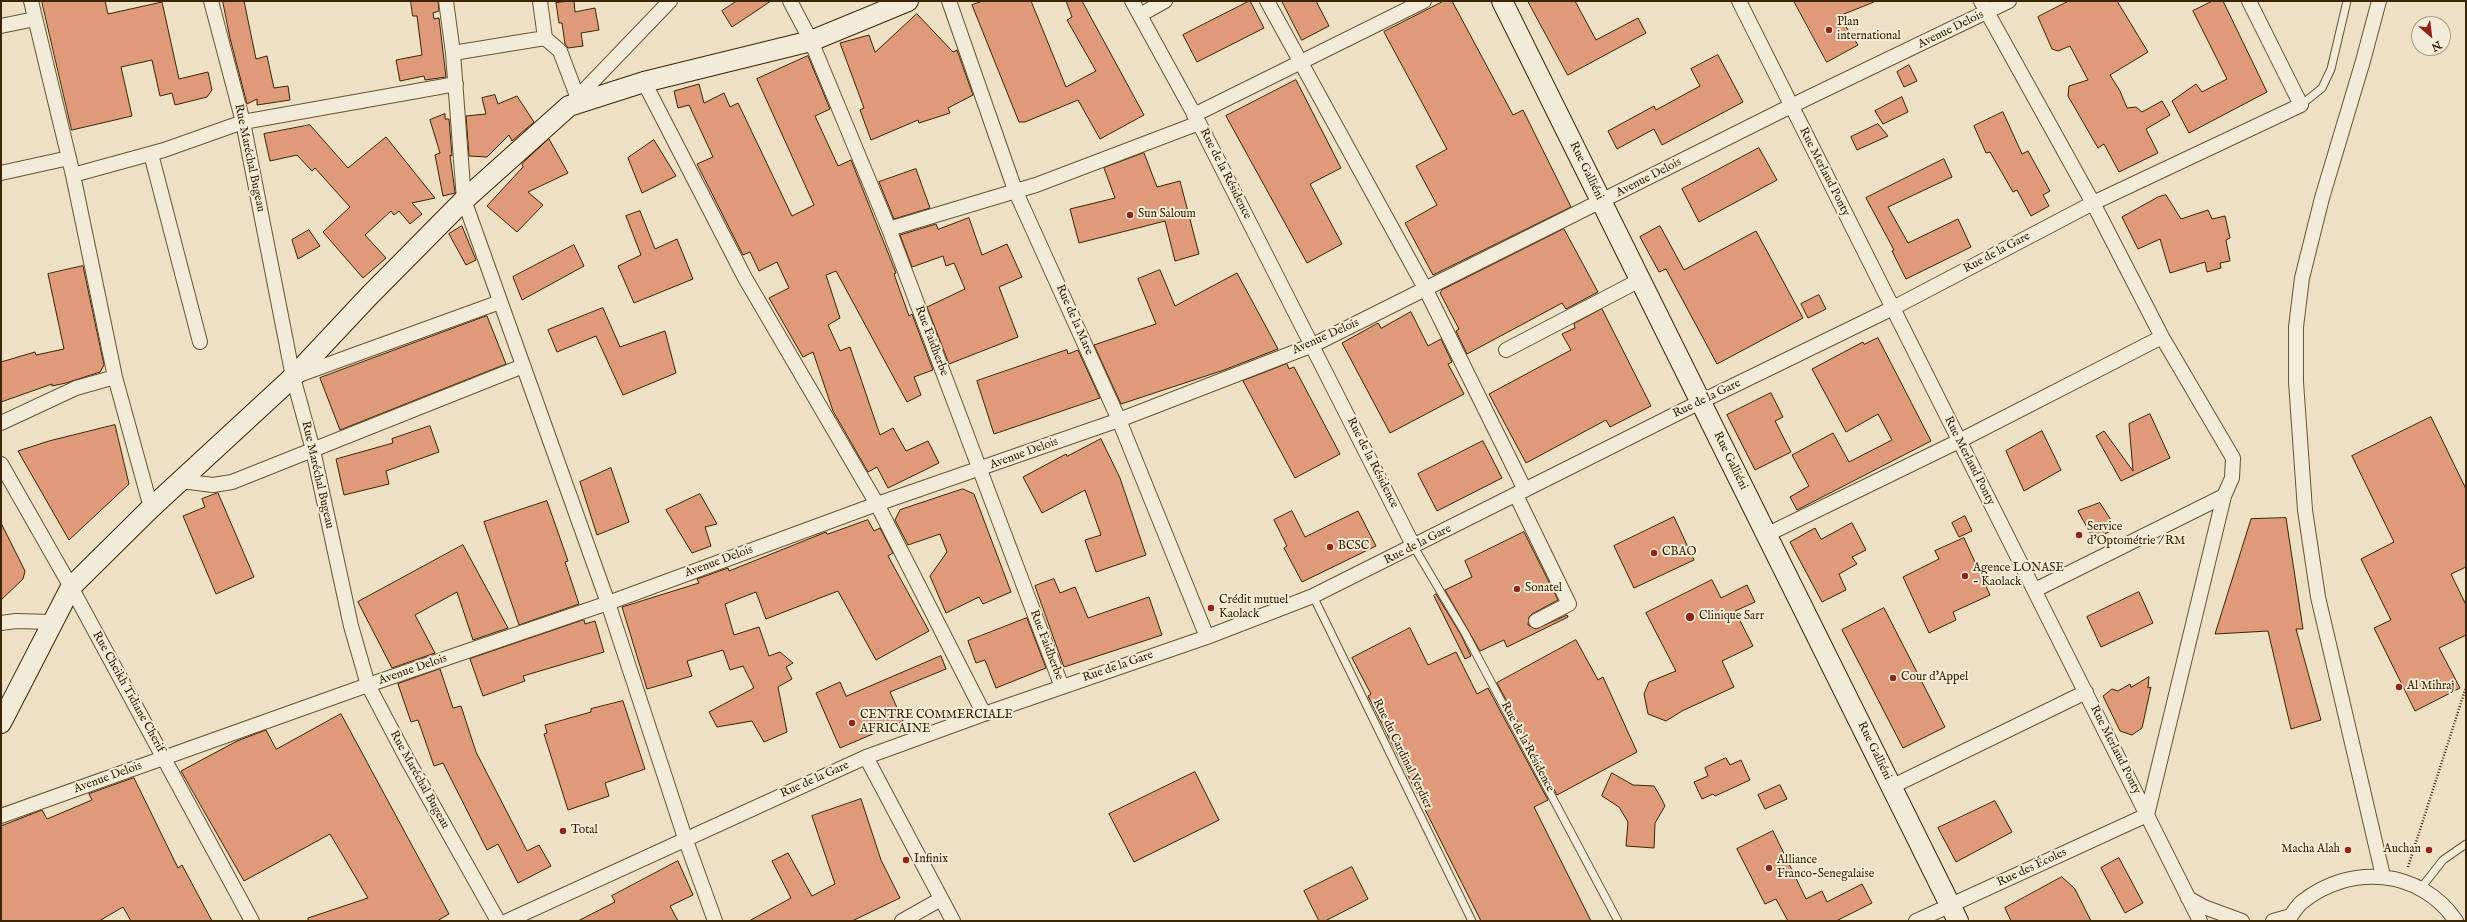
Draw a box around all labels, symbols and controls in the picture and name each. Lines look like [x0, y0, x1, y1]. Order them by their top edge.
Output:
street label: Avenue Delois [1916, 8, 1986, 52]
place label: Plan international [1837, 16, 1901, 44]
north arrow [2411, 16, 2451, 56]
marker: Plan international [1824, 25, 1834, 35]
text: N [2429, 37, 2444, 54]
street label: Rue Maréchal Bugeau [231, 103, 267, 213]
street label: Rue Merlaud Ponty [1795, 125, 1853, 219]
street label: Rue de la Résidence [1196, 126, 1254, 222]
street label: Rue Galliéni [1566, 140, 1606, 202]
street label: Avenue Delois [1614, 155, 1684, 201]
place label: Sun Saloum [1138, 208, 1196, 222]
marker: Sun Saloum [1125, 210, 1135, 220]
street label: Rue de la Gare [1961, 229, 2033, 277]
street label: Rue de la Mare [1052, 283, 1096, 357]
street label: Rue Faidherbe [911, 304, 951, 378]
street label: Avenue Delois [1290, 316, 1362, 358]
street label: Rue de la Gare [1671, 376, 1743, 422]
street label: Rue Merlaud Ponty [1940, 414, 1998, 508]
street label: Rue de la Résidence [1343, 415, 1401, 511]
street label: Rue Maréchal Bugeau [298, 420, 336, 530]
street label: Rue Galliéni [1710, 430, 1750, 492]
street label: Avenue Delois [988, 435, 1060, 473]
place label: Service d'Optométrie / RM [2087, 521, 2185, 549]
street label: Rue de la Gare [1382, 522, 1454, 568]
marker: Service d'Optométrie / RM [2074, 530, 2084, 540]
place label: BCSC [1338, 540, 1369, 554]
marker: BCSC [1325, 542, 1335, 552]
street label: Avenue Delois [683, 543, 755, 581]
place label: CBAO [1662, 546, 1696, 560]
marker: CBAO [1649, 548, 1659, 558]
place label: Agence LONASE - Kaolack [1973, 562, 2064, 590]
marker: Agence LONASE - Kaolack [1960, 571, 1970, 581]
place label: Sonatel [1525, 582, 1562, 596]
marker: Sonatel [1512, 584, 1522, 594]
place label: Crédit mutuel Kaolack [1219, 594, 1288, 622]
marker: Crédit mutuel Kaolack [1206, 603, 1216, 613]
street label: Rue Faidherbe [1026, 608, 1066, 682]
place label: Clinique Sarr [1699, 610, 1764, 624]
marker: Clinique Sarr [1684, 611, 1696, 623]
street label: Rue Cheikh Tidiane Cherif [89, 629, 167, 755]
street label: Rue de la Gare [1081, 648, 1155, 686]
street label: Avenue Delois [377, 652, 449, 688]
place label: Cour d'Appel [1901, 671, 1968, 685]
marker: Cour d'Appel [1888, 673, 1898, 683]
place label: Al Mihraj [2407, 680, 2454, 694]
marker: Al Mihraj [2394, 682, 2404, 692]
street label: Rue du Cardinal Verdier [1369, 697, 1435, 811]
street label: Rue de la Résidence [1497, 699, 1557, 795]
street label: Rue Merlaud Ponty [2086, 703, 2144, 797]
place label: CENTRE COMMERCIALE AFRICAINE [860, 709, 1013, 737]
marker: CENTRE COMMERCIALE AFRICAINE [847, 718, 857, 728]
street label: Rue Galliéni [1854, 720, 1894, 782]
street label: Rue Maréchal Bugeau [386, 728, 452, 832]
street label: Rue de la Gare [778, 758, 852, 802]
street label: Avenue Delois [72, 759, 144, 797]
place label: Total [571, 824, 598, 838]
marker: Total [558, 826, 568, 836]
place label: Macha Alah [2281, 843, 2340, 857]
place label: Auchan [2384, 843, 2421, 857]
marker: Macha Alah [2343, 845, 2353, 855]
marker: Auchan [2424, 845, 2434, 855]
street label: Rue des Écoles [1995, 846, 2069, 890]
place label: Infinix [914, 853, 948, 867]
place label: Alliance Franco-Senegalaise [1777, 854, 1874, 882]
marker: Infinix [901, 855, 911, 865]
marker: Alliance Franco-Senegalaise [1764, 863, 1774, 873]

